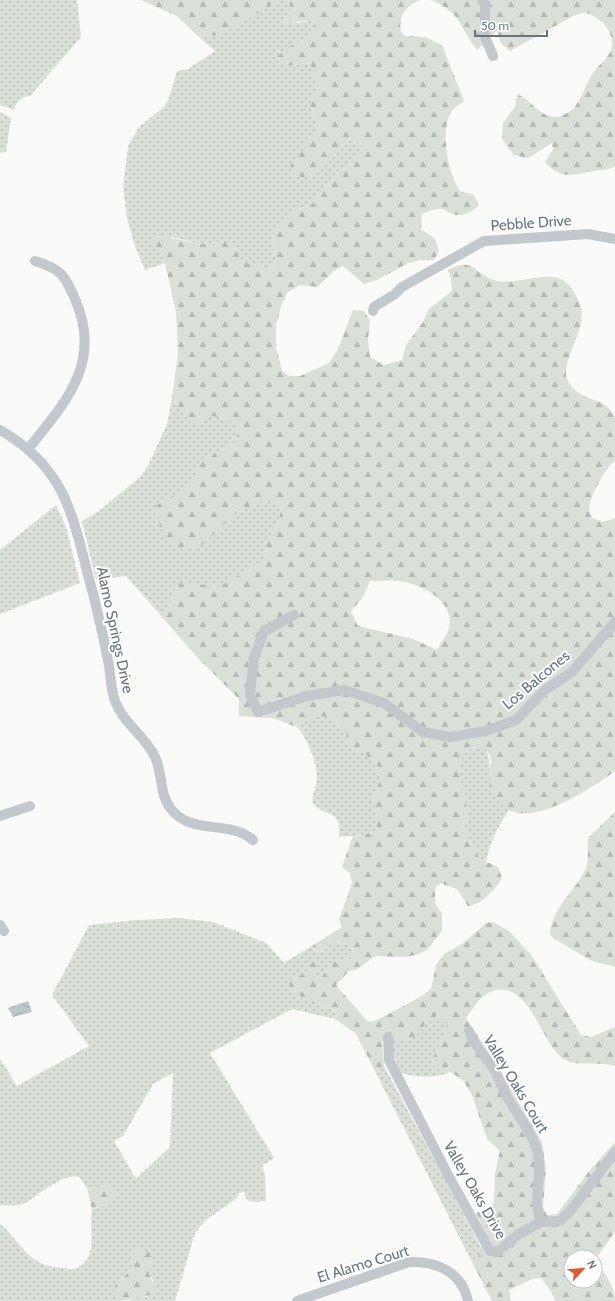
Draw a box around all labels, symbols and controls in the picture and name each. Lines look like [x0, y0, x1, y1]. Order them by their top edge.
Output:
scale bar [475, 12, 547, 38]
text: 50 m [481, 18, 509, 33]
street label: Pebble Drive [490, 211, 572, 235]
street label: Alamo Springs Drive [93, 565, 137, 695]
street label: Los Balcones [499, 647, 573, 713]
street label: Valley Oaks Court [480, 1032, 552, 1136]
street label: Valley Oaks Drive [440, 1138, 510, 1242]
street label: El Alamo Court [315, 1242, 411, 1286]
north arrow [563, 1249, 603, 1289]
text: N [584, 1258, 600, 1271]

